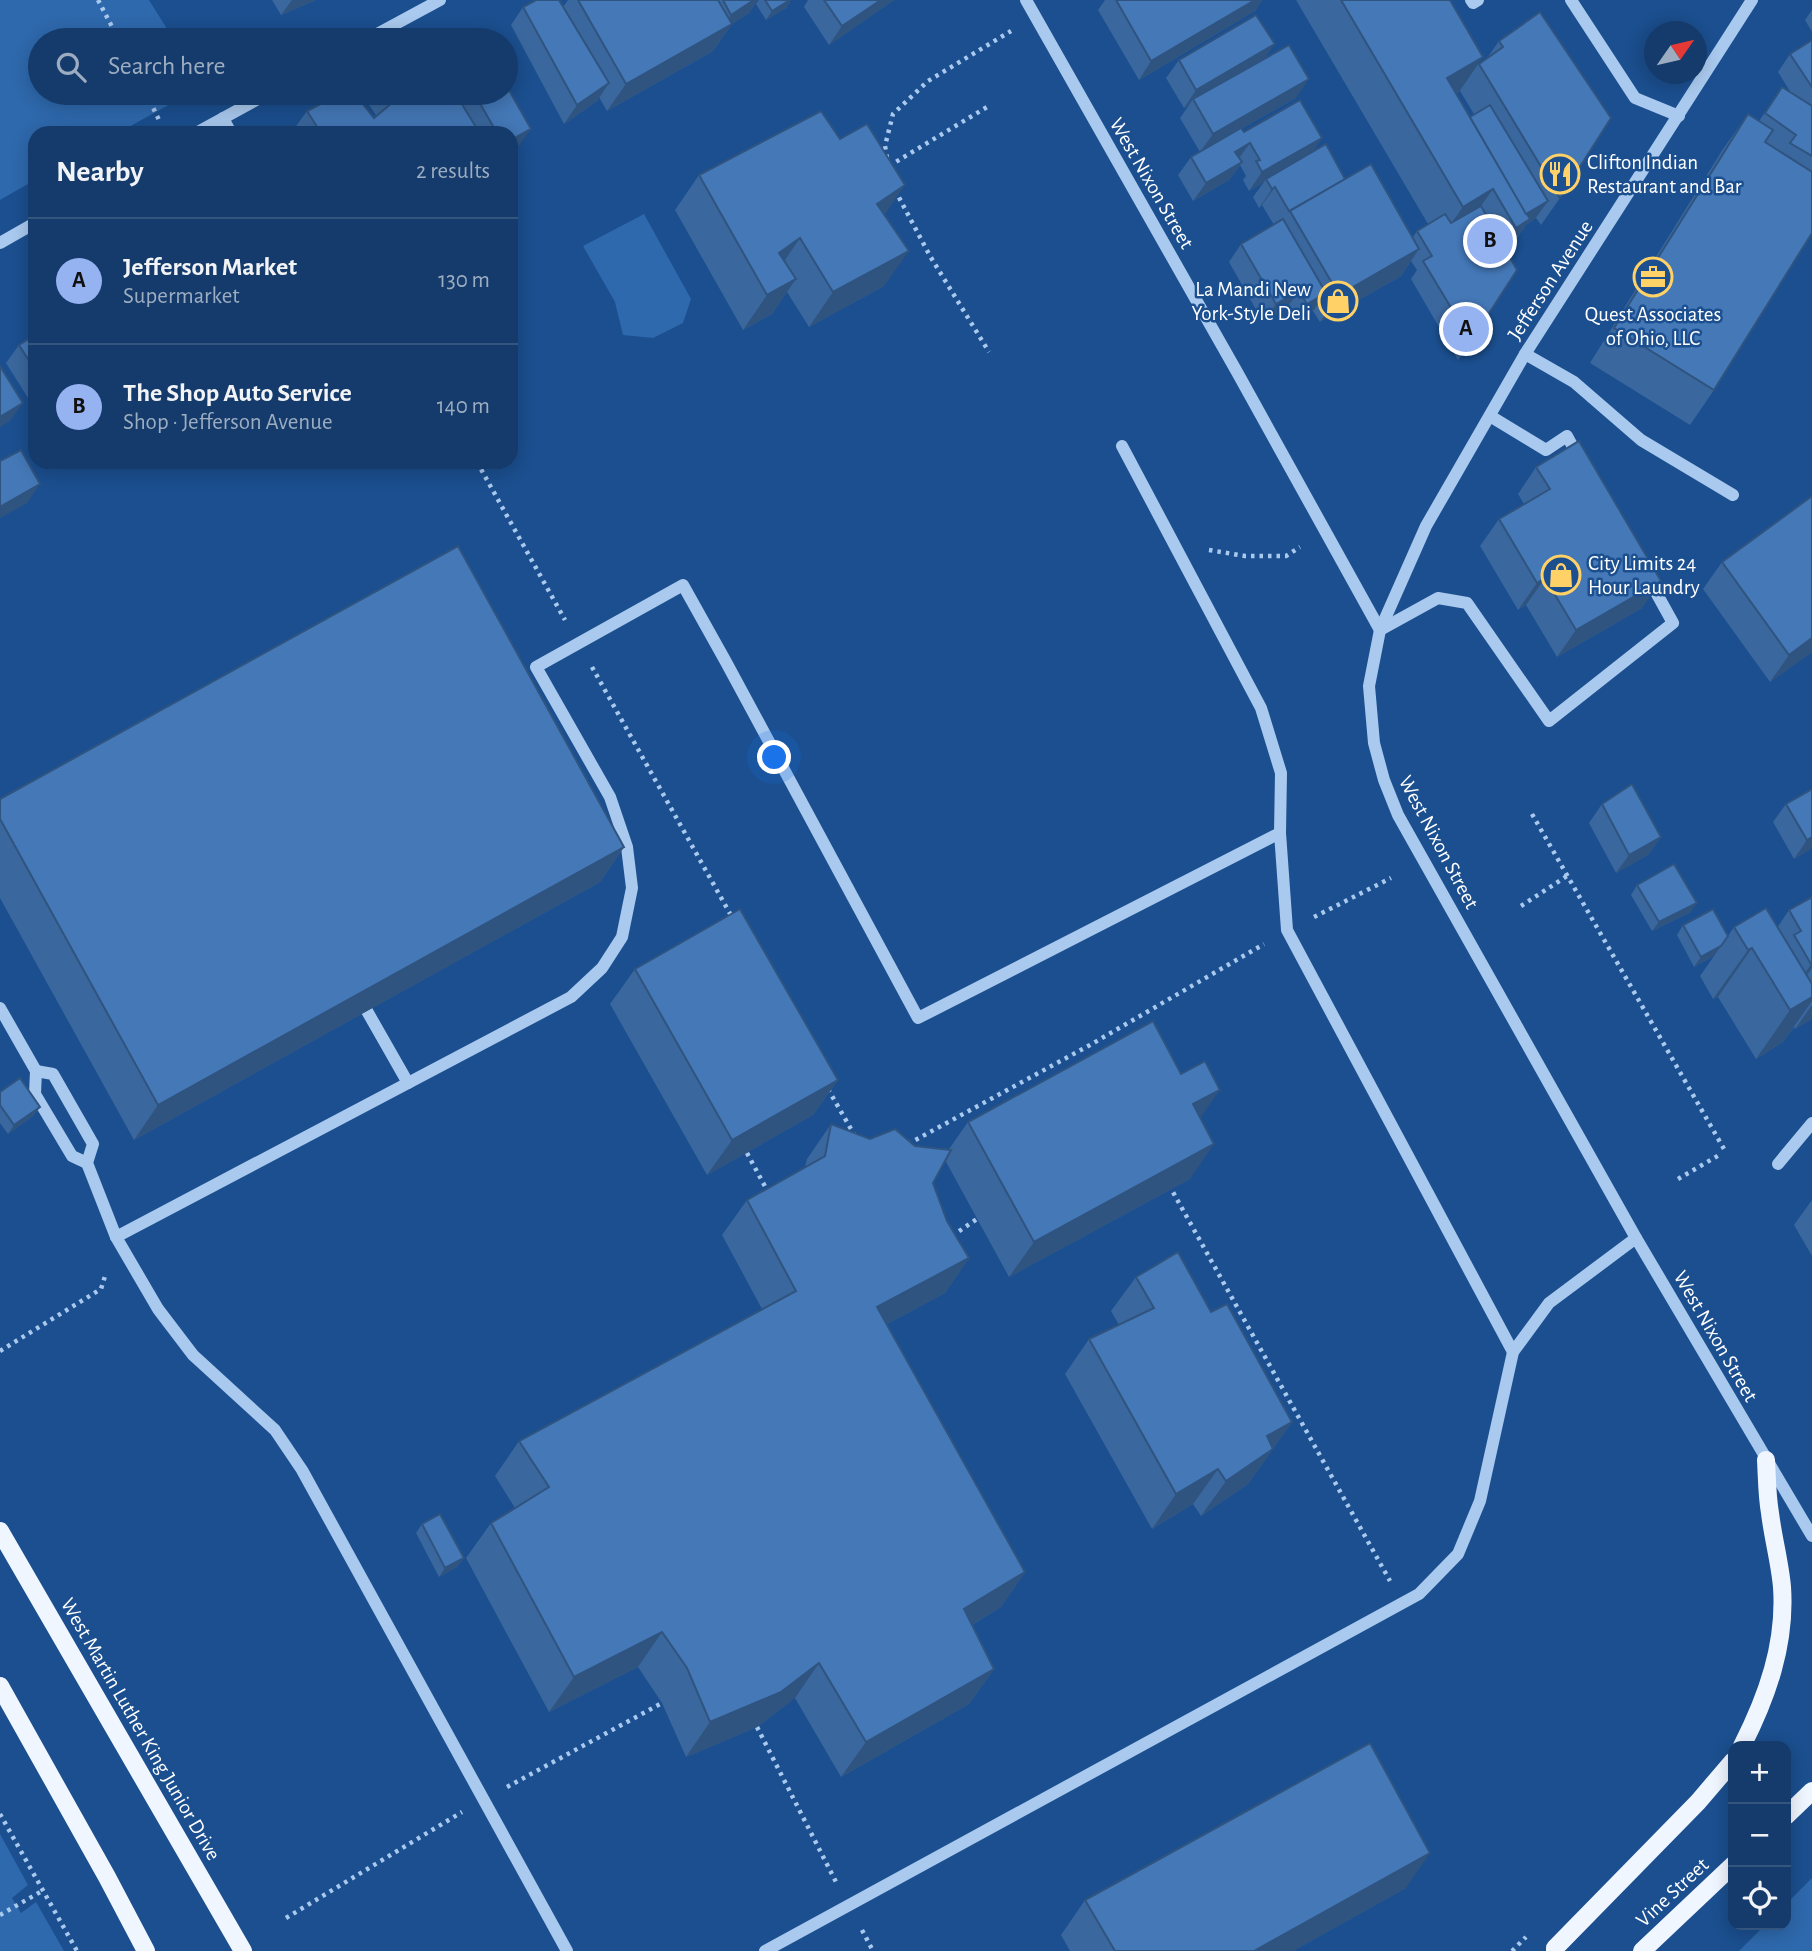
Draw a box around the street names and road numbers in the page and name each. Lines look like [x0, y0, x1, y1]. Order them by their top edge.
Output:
street label: West Nixon Street [1106, 114, 1198, 253]
street label: Jefferson Avenue [1504, 217, 1597, 344]
street label: West Nixon Street [1395, 772, 1483, 913]
street label: West Nixon Street [1670, 1267, 1762, 1406]
street label: West Martin Luther King Junior Drive [57, 1595, 224, 1864]
street label: Vine Street [1632, 1854, 1713, 1931]

